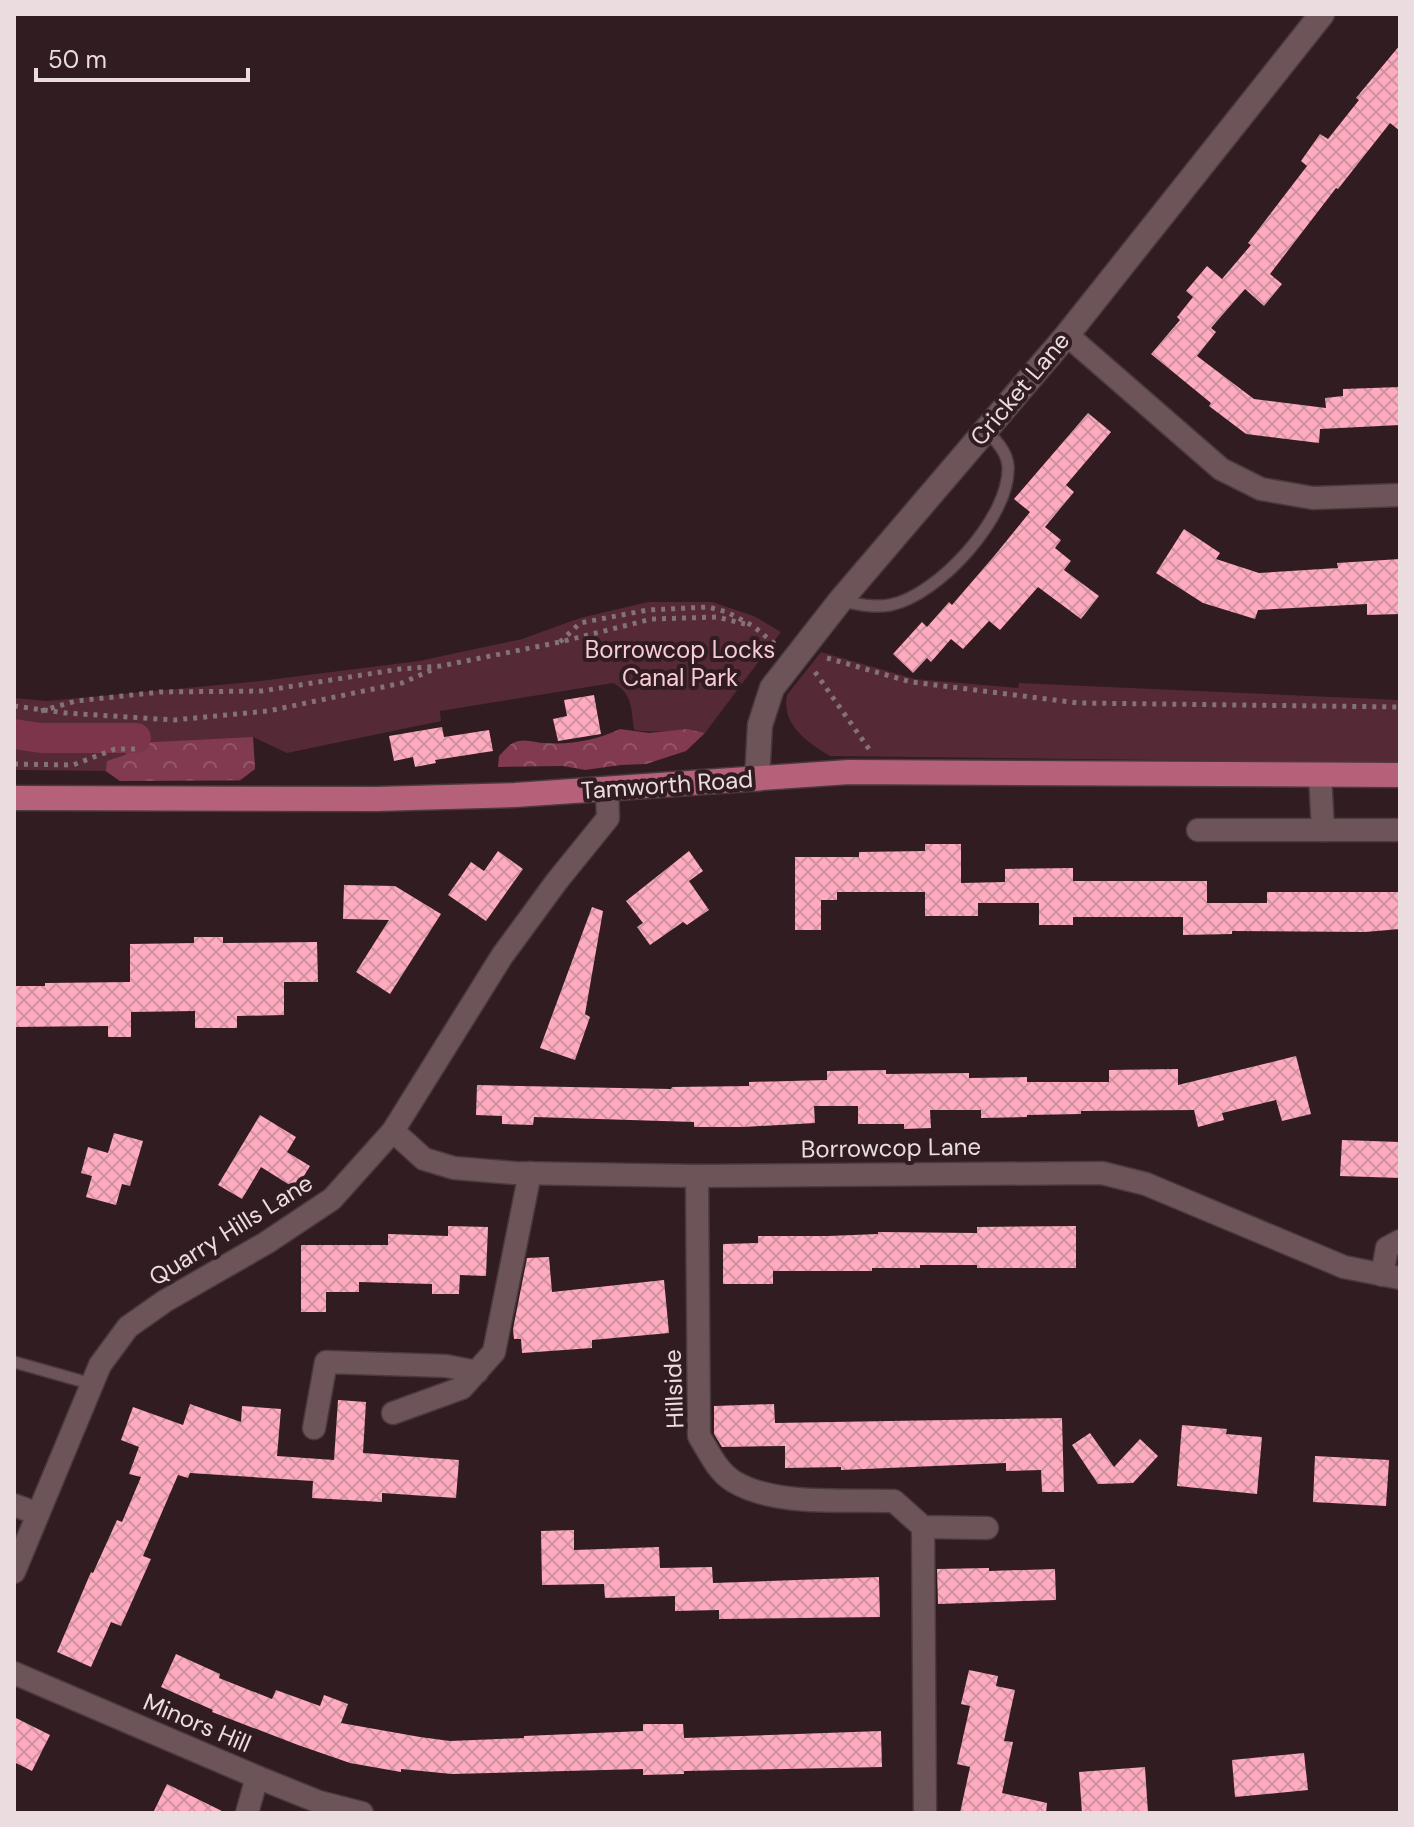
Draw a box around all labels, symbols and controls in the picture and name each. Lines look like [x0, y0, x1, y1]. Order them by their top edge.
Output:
scale bar [36, 32, 248, 82]
text: 50 m [48, 44, 107, 75]
street label: Cricket Lane [963, 325, 1076, 452]
park label: Borrowcop Locks Canal Park [585, 634, 775, 693]
street label: Tamworth Road [580, 763, 754, 806]
street label: Borrowcop Lane [801, 1130, 981, 1165]
street label: Quarry Hills Lane [143, 1167, 318, 1292]
street label: Hillside [657, 1349, 690, 1429]
street label: Minors Hill [139, 1686, 256, 1759]

